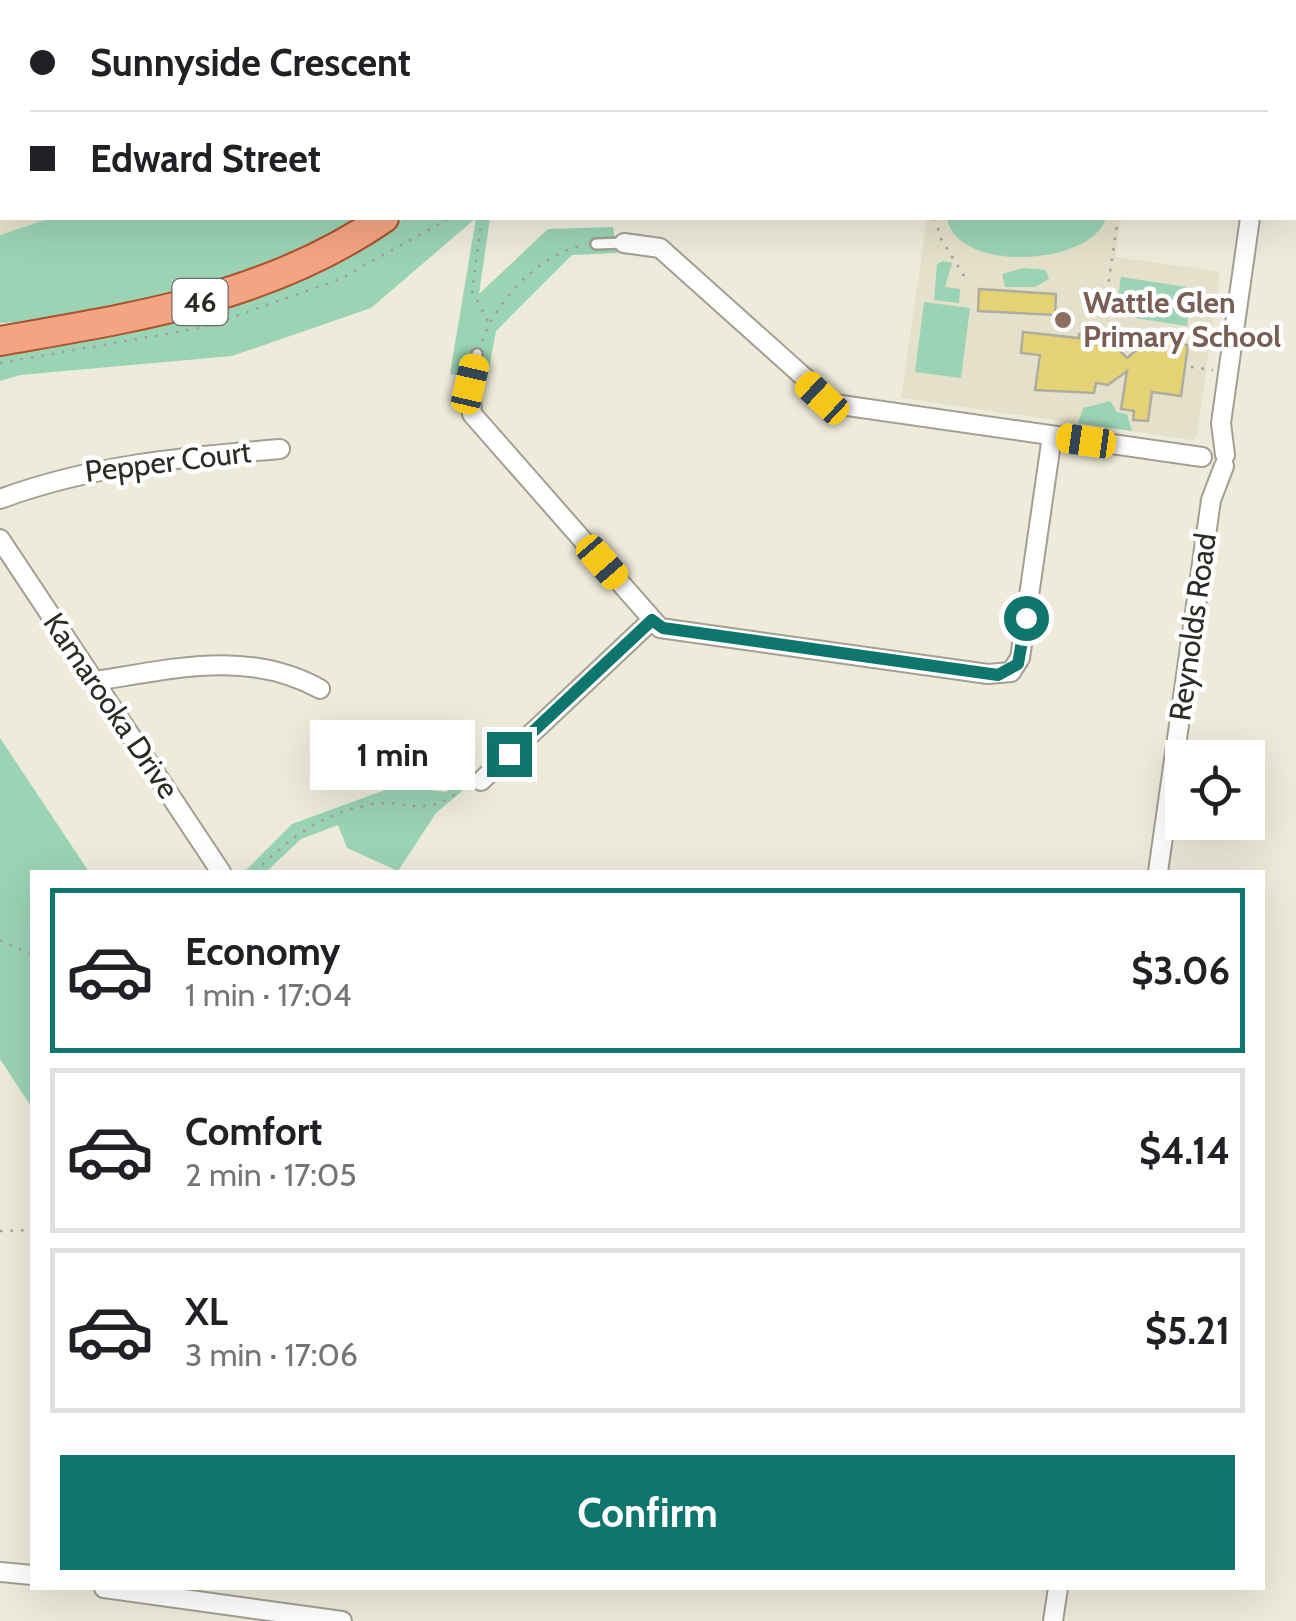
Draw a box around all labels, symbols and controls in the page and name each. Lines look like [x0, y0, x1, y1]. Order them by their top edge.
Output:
text: Sunnyside Crescent [90, 39, 411, 86]
text: Edward Street [90, 135, 321, 182]
road number: 46 [172, 279, 228, 325]
place label: Wattle Glen Primary School [1083, 284, 1281, 355]
marker: Wattle Glen Primary School [1052, 309, 1074, 331]
car [449, 351, 491, 417]
car [790, 367, 854, 429]
car [1054, 422, 1118, 460]
street label: Pepper Court [83, 433, 253, 490]
car [571, 530, 633, 594]
street label: Reynolds Road [1161, 531, 1224, 723]
route start [1004, 596, 1049, 641]
street label: Kamarooka Drive [36, 606, 187, 806]
callout: 1 min [309, 719, 474, 789]
route end [487, 732, 532, 777]
text: 1 min [356, 735, 429, 774]
map controls [1165, 740, 1265, 840]
button: locate [1165, 740, 1265, 840]
icon: car [65, 926, 155, 1016]
text: Economy [185, 928, 340, 975]
text: $3.06 [1131, 947, 1230, 994]
text: 1 min · 17:04 [185, 975, 351, 1014]
icon: car [65, 1106, 155, 1196]
text: Comfort [185, 1108, 322, 1155]
text: $4.14 [1139, 1127, 1230, 1174]
text: 2 min · 17:05 [185, 1155, 357, 1194]
icon: car [65, 1286, 155, 1376]
text: XL [185, 1288, 228, 1335]
text: $5.21 [1145, 1307, 1230, 1354]
text: 3 min · 17:06 [185, 1335, 358, 1374]
button: Confirm [60, 1455, 1235, 1570]

